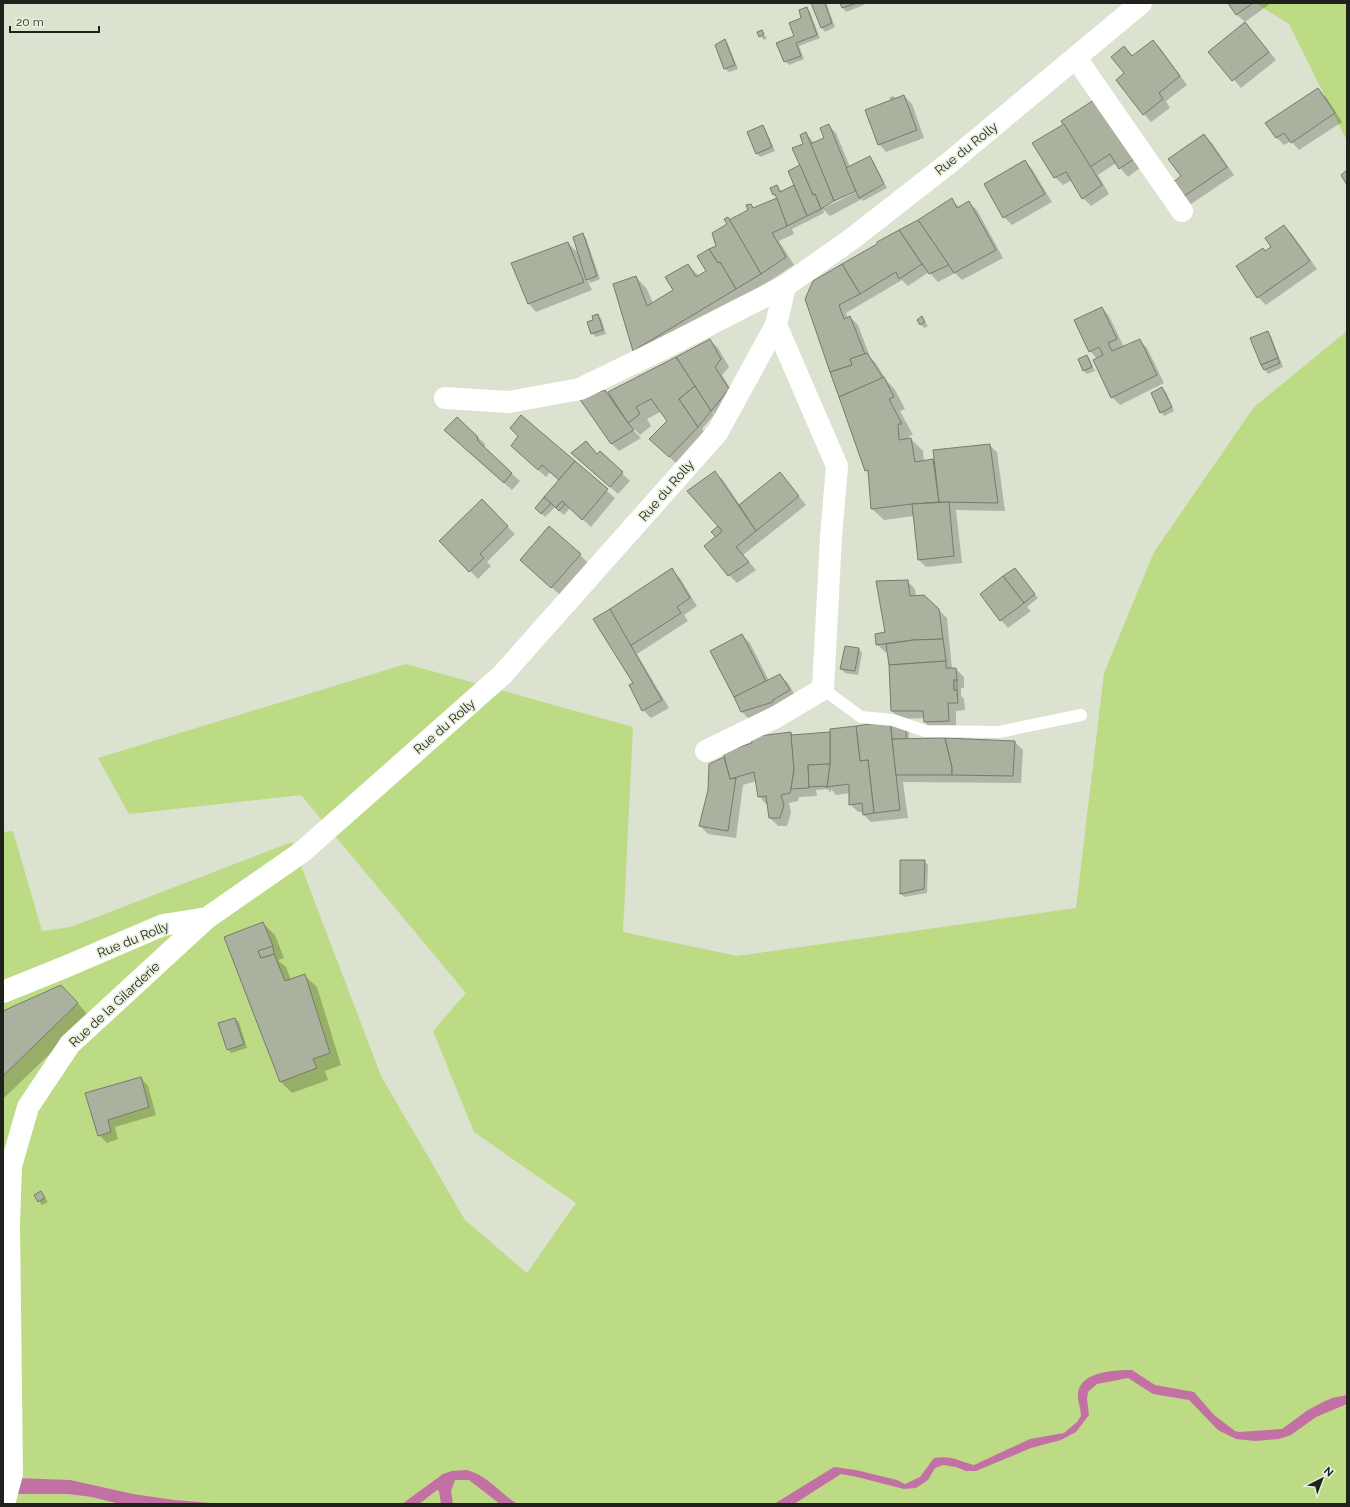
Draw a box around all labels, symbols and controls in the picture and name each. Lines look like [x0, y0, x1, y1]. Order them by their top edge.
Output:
scale bar [10, 8, 99, 34]
text: 20 m [16, 15, 44, 29]
street label: Rue du Rolly [932, 119, 1001, 178]
street label: Rue du Rolly [636, 457, 697, 524]
street label: Rue du Rolly [411, 696, 478, 757]
street label: Rue du Rolly [95, 918, 171, 961]
street label: Rue de la Gilarderie [66, 958, 163, 1050]
north arrow [1302, 1459, 1342, 1499]
text: N [1321, 1464, 1336, 1480]

